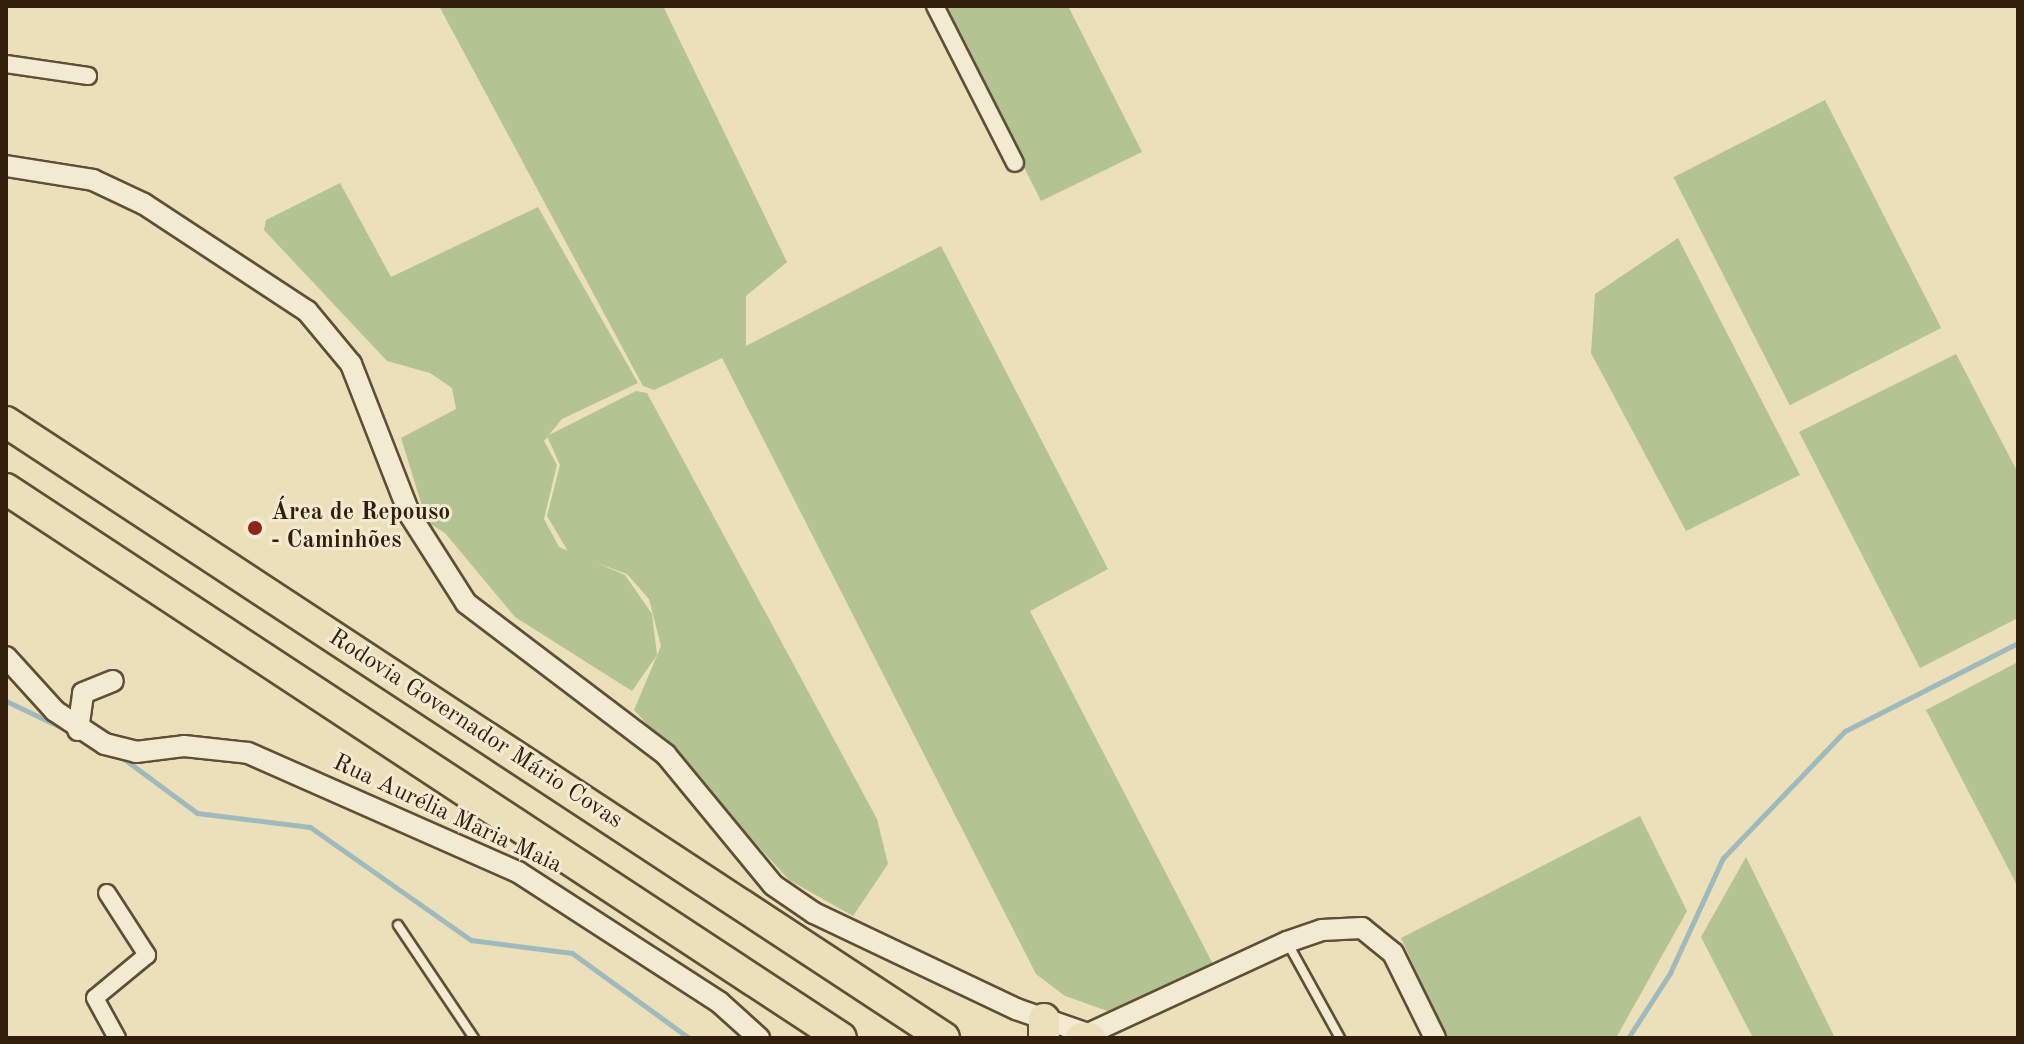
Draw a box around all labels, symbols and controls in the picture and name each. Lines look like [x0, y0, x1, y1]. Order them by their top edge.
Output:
place label: Área de Repouso - Caminhões [271, 500, 450, 556]
marker: Área de Repouso - Caminhões [246, 519, 264, 537]
street label: Rodovia Governador Mário Covas [323, 624, 627, 836]
street label: Rua Aurélia Maria Maia [328, 749, 566, 881]

